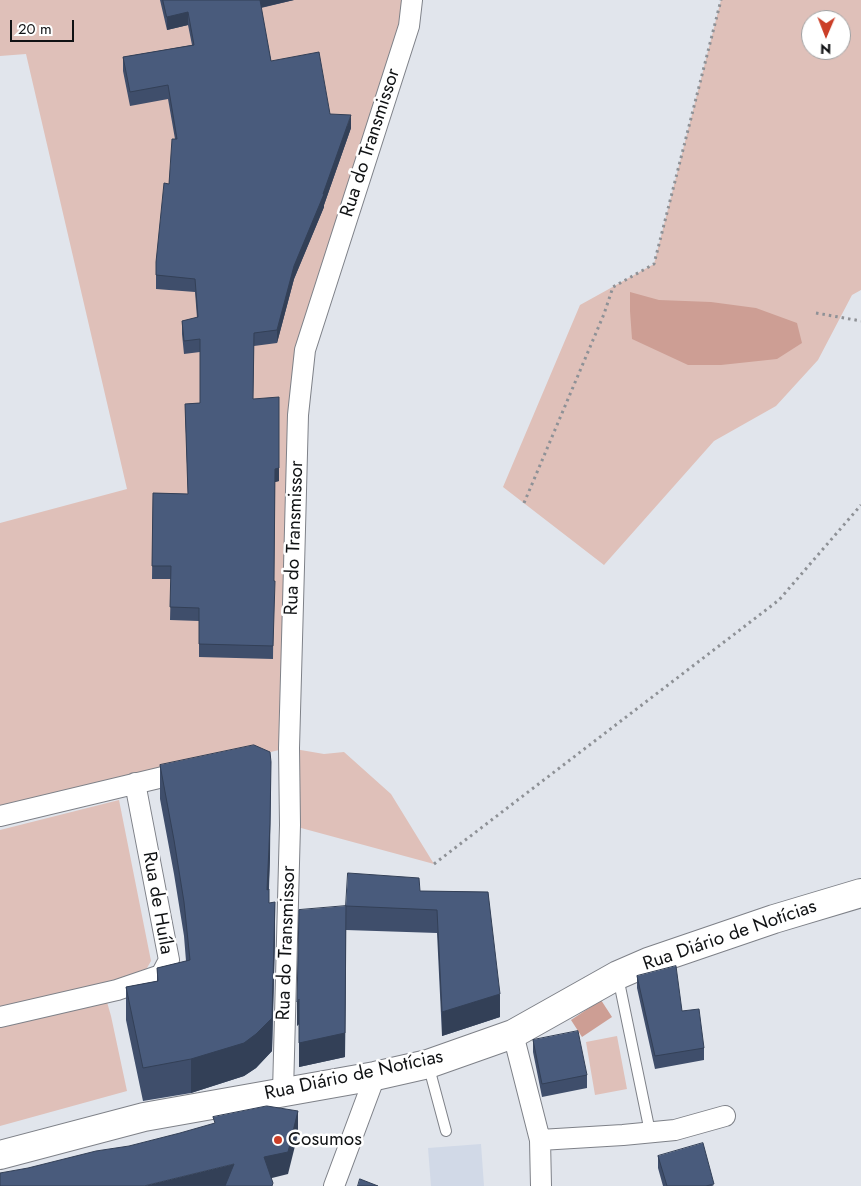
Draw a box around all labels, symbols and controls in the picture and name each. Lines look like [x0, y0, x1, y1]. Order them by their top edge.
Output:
scale bar [12, 10, 76, 42]
north arrow [801, 10, 851, 60]
text: 20 m [18, 18, 52, 40]
text: N [820, 39, 831, 59]
street label: Rua do Transmissor [336, 66, 406, 220]
street label: Rua do Transmissor [281, 460, 309, 616]
street label: Rua de Huíla [137, 850, 177, 956]
street label: Rua do Transmissor [273, 865, 301, 1021]
street label: Rua Diário de Notícias [640, 896, 820, 976]
street label: Rua Diário de Notícias [263, 1046, 445, 1106]
place label: Cosumos [288, 1129, 362, 1151]
marker: Cosumos [272, 1134, 284, 1146]

